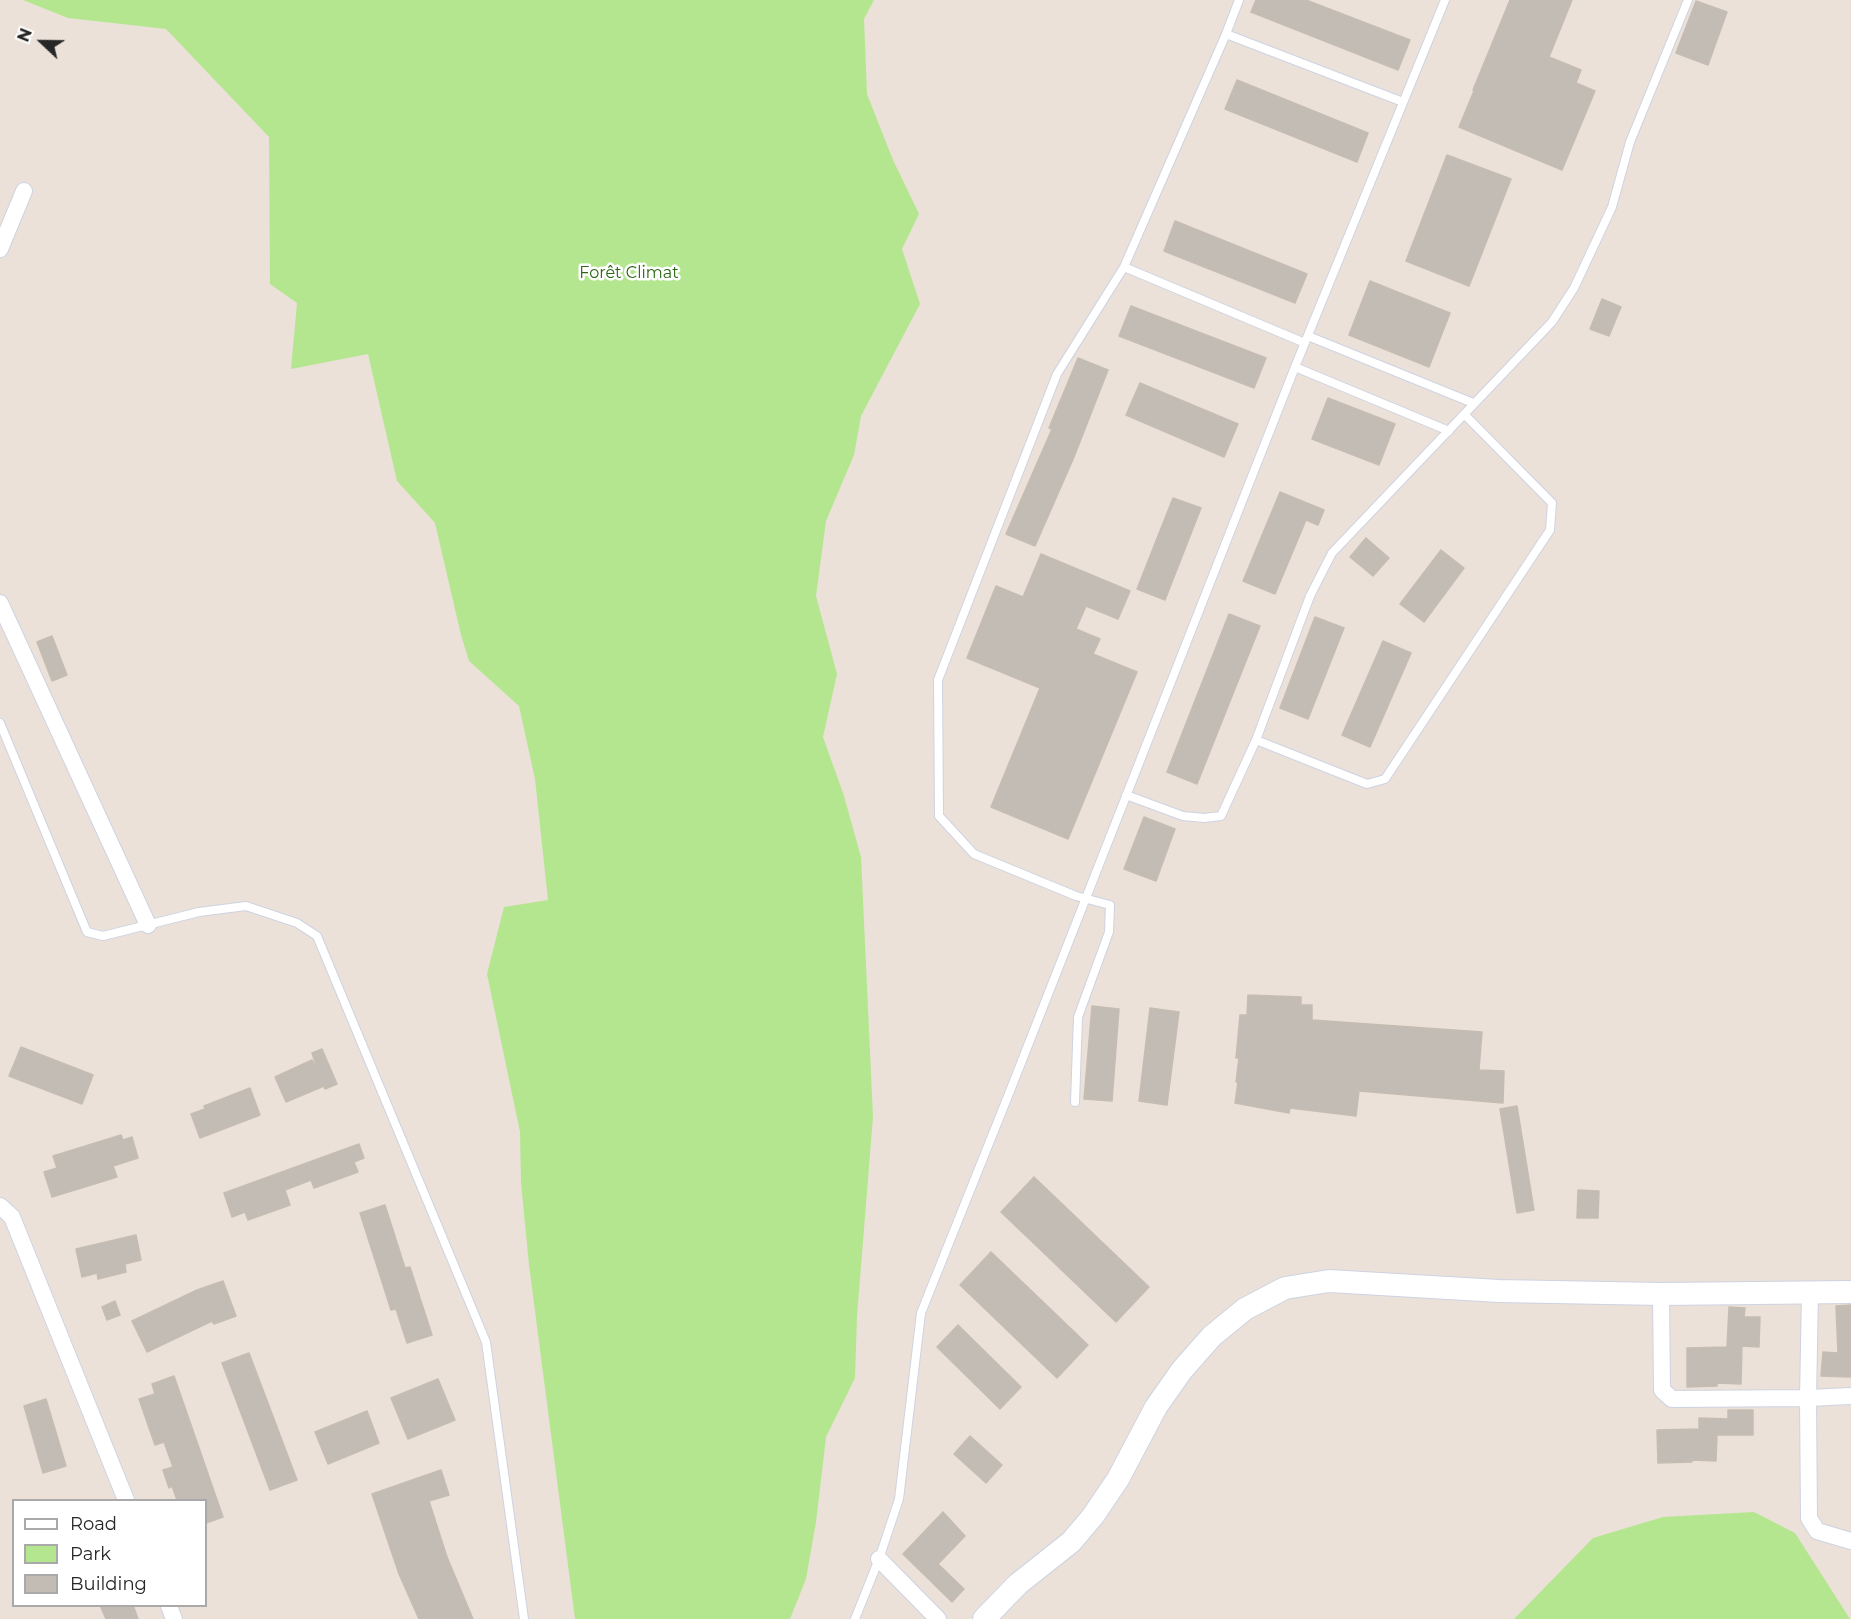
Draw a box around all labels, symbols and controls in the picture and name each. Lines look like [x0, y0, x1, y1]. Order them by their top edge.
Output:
north arrow [12, 12, 72, 72]
text: N [14, 26, 36, 45]
park label: Forêt Climat [579, 263, 679, 283]
legend [12, 1499, 207, 1607]
text: Road [70, 1513, 117, 1535]
text: Park [70, 1543, 111, 1565]
text: Building [70, 1573, 147, 1595]

